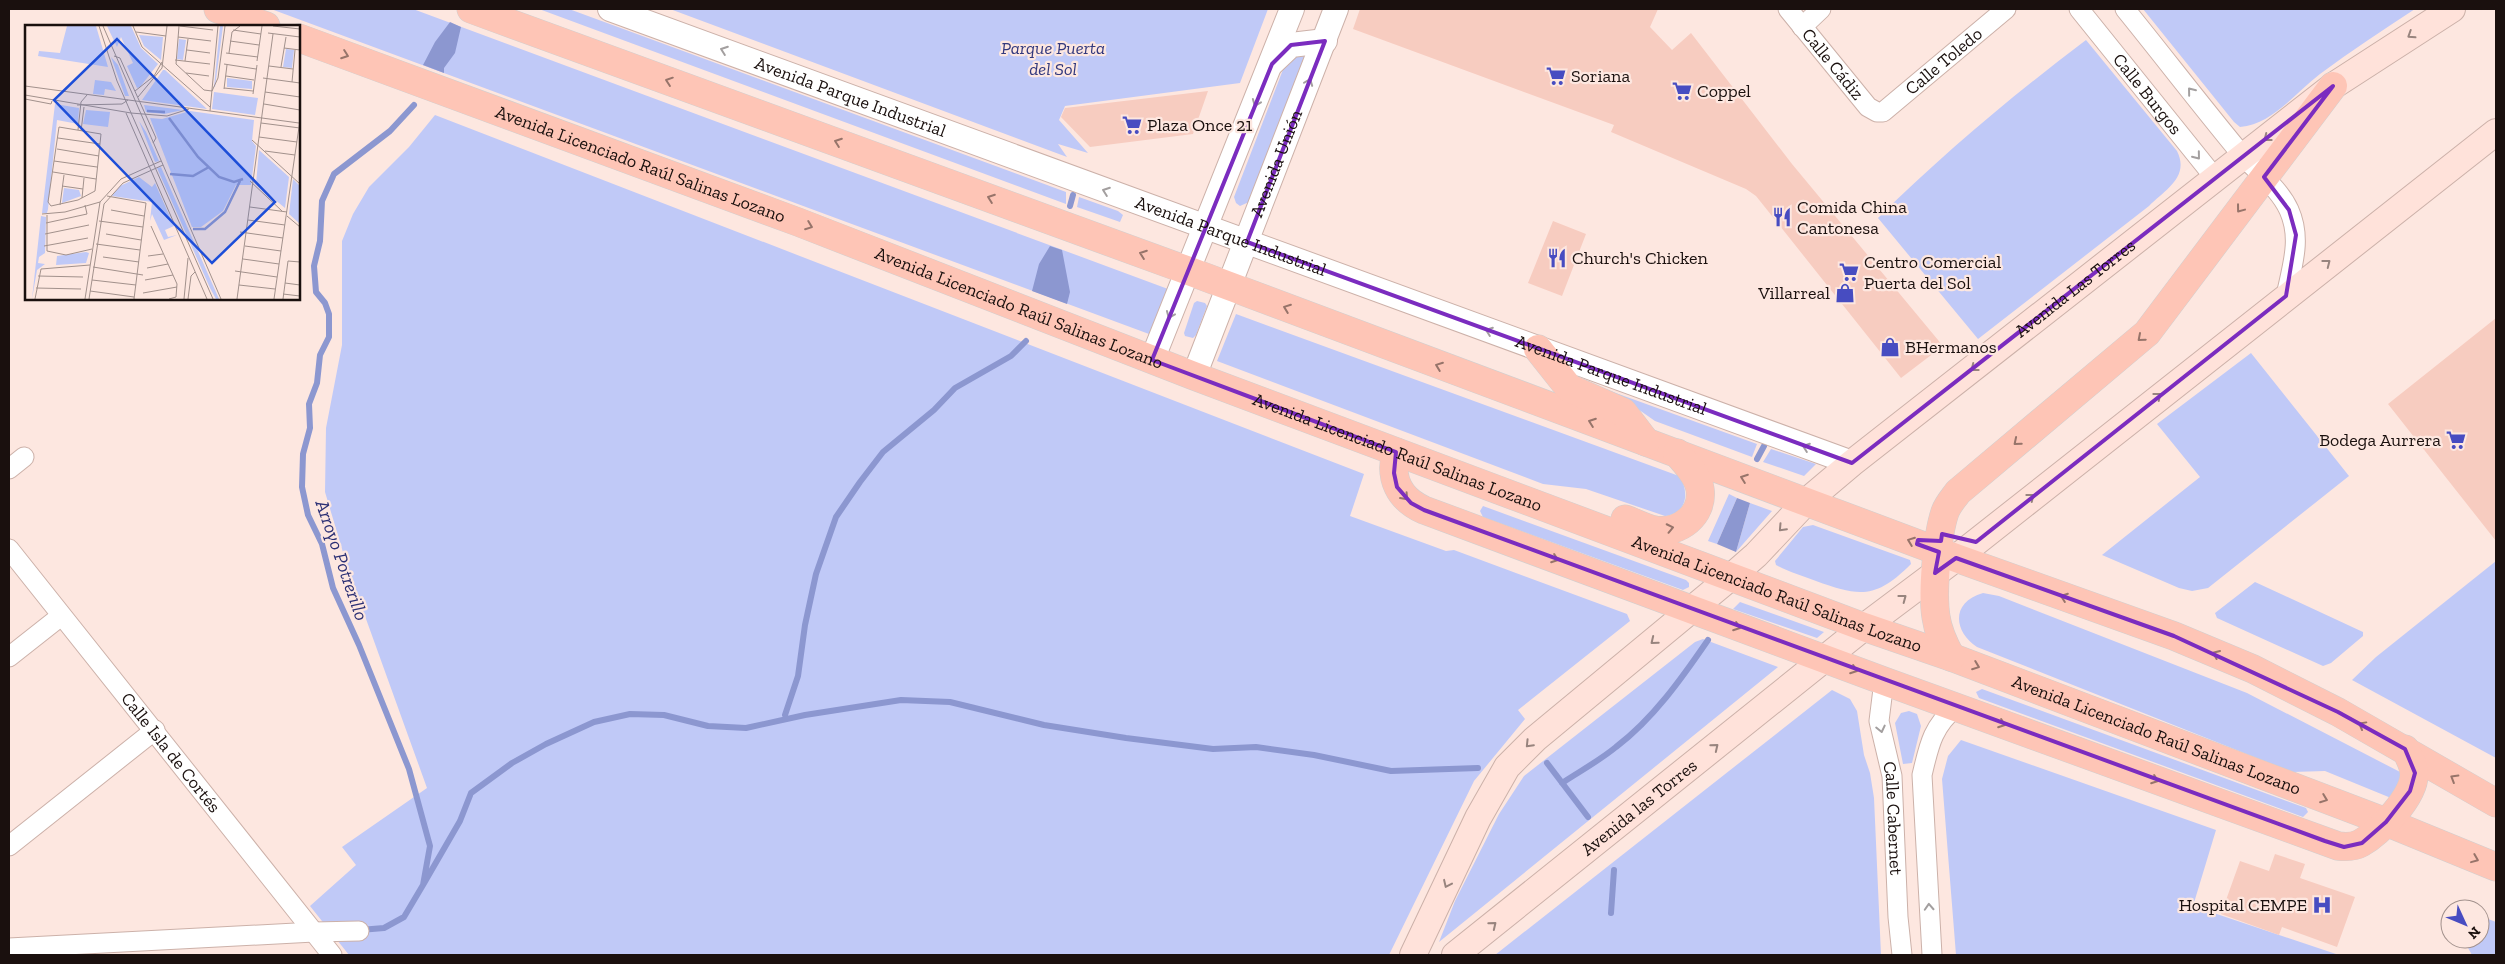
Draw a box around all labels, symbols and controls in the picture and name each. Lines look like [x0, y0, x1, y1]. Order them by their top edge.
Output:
street label: Calle Toledo [1901, 23, 1987, 100]
street label: Calle Cádiz [1797, 24, 1869, 104]
inset map [25, 25, 300, 300]
one-way arrow [2407, 29, 2416, 39]
park label: Parque Puerta del Sol [1001, 37, 1105, 80]
one-way arrow [720, 46, 729, 56]
one-way arrow [340, 49, 348, 59]
street label: Calle Burgos [2108, 49, 2187, 139]
street label: Avenida Parque Industrial [752, 52, 949, 142]
supermarket icon: Soriana [1545, 65, 1567, 87]
place label: Soriana [1571, 65, 1630, 87]
one-way arrow [665, 76, 674, 86]
one-way arrow [1303, 79, 1313, 87]
supermarket icon: Coppel [1671, 80, 1693, 102]
place label: Coppel [1697, 80, 1751, 102]
one-way arrow [2189, 88, 2197, 97]
one-way arrow [1252, 98, 1262, 107]
street label: Avenida Licenciado Raúl Salinas Lozano [493, 100, 788, 227]
street label: Avenida Unión [1246, 106, 1307, 220]
supermarket icon: Plaza Once 21 [1121, 114, 1143, 136]
place label: Plaza Once 21 [1147, 114, 1253, 136]
one-way arrow [2263, 132, 2273, 141]
one-way arrow [835, 138, 843, 148]
one-way arrow [2192, 150, 2200, 159]
one-way arrow [1103, 187, 1111, 197]
street label: Avenida Parque Industrial [1132, 191, 1330, 281]
one-way arrow [987, 194, 996, 204]
place label: Comida China Cantonesa [1797, 196, 1907, 239]
one-way arrow [2237, 203, 2246, 213]
restaurant icon: Comida China Cantonesa [1771, 206, 1793, 228]
one-way arrow [804, 220, 813, 230]
street label: Avenida Las Torres [2010, 234, 2140, 342]
street label: Avenida Licenciado Raúl Salinas Lozano [872, 242, 1166, 374]
restaurant icon: Church's Chicken [1546, 247, 1568, 269]
place label: Church's Chicken [1572, 247, 1708, 269]
one-way arrow [1140, 250, 1148, 260]
place label: Centro Comercial Puerta del Sol [1864, 251, 2001, 294]
supermarket icon: Centro Comercial Puerta del Sol [1838, 261, 1860, 283]
one-way arrow [2321, 261, 2330, 269]
place label: Villarreal [1757, 282, 1830, 304]
shop icon: Villarreal [1834, 282, 1856, 304]
one-way arrow [1284, 304, 1292, 314]
one-way arrow [1166, 310, 1177, 319]
one-way arrow [1485, 327, 1494, 337]
street label: Avenida Parque Industrial [1513, 330, 1710, 420]
one-way arrow [2138, 332, 2147, 341]
shop icon: BHermanos [1879, 336, 1901, 358]
place label: BHermanos [1905, 336, 1997, 358]
one-way arrow [1436, 362, 1444, 372]
one-way arrow [1971, 362, 1980, 370]
street label: Avenida Licenciado Raúl Salinas Lozano [1250, 388, 1545, 516]
one-way arrow [2152, 394, 2161, 402]
one-way arrow [1588, 418, 1597, 428]
place label: Bodega Aurrera [2319, 429, 2441, 451]
supermarket icon: Bodega Aurrera [2445, 429, 2467, 451]
one-way arrow [2014, 437, 2023, 445]
one-way arrow [1802, 443, 1811, 453]
one-way arrow [1741, 474, 1749, 484]
one-way arrow [1400, 491, 1409, 500]
one-way arrow [2025, 495, 2034, 503]
water label: Arroyo Potrerillo [310, 496, 373, 623]
one-way arrow [1779, 522, 1788, 531]
one-way arrow [1666, 523, 1674, 533]
street label: Avenida Licenciado Raúl Salinas Lozano [1629, 530, 1925, 657]
one-way arrow [1908, 537, 1916, 547]
one-way arrow [1550, 553, 1558, 563]
one-way arrow [2060, 593, 2069, 603]
one-way arrow [1897, 595, 1906, 603]
one-way arrow [1733, 621, 1741, 631]
one-way arrow [1651, 635, 1660, 643]
one-way arrow [2212, 649, 2221, 660]
one-way arrow [1971, 660, 1980, 670]
one-way arrow [1849, 664, 1858, 674]
street label: Avenida Licenciado Raúl Salinas Lozano [2009, 670, 2304, 800]
street label: Calle Isla de Cortés [116, 688, 225, 817]
one-way arrow [1997, 718, 2006, 728]
one-way arrow [2358, 721, 2367, 731]
one-way arrow [1875, 725, 1886, 734]
one-way arrow [1526, 739, 1535, 748]
one-way arrow [1709, 744, 1718, 752]
street label: Avenida las Torres [1577, 754, 1702, 860]
street label: Calle Cabernet [1878, 759, 1907, 876]
one-way arrow [2150, 774, 2158, 784]
one-way arrow [2451, 774, 2460, 784]
one-way arrow [2319, 793, 2328, 803]
one-way arrow [2470, 853, 2479, 863]
one-way arrow [1444, 878, 1454, 887]
place label: Hospital CEMPE [2179, 894, 2307, 916]
hospital icon: Hospital CEMPE [2311, 894, 2333, 916]
north arrow [2440, 899, 2490, 949]
one-way arrow [1924, 902, 1935, 910]
one-way arrow [1487, 921, 1496, 930]
text: N [2464, 923, 2484, 943]

